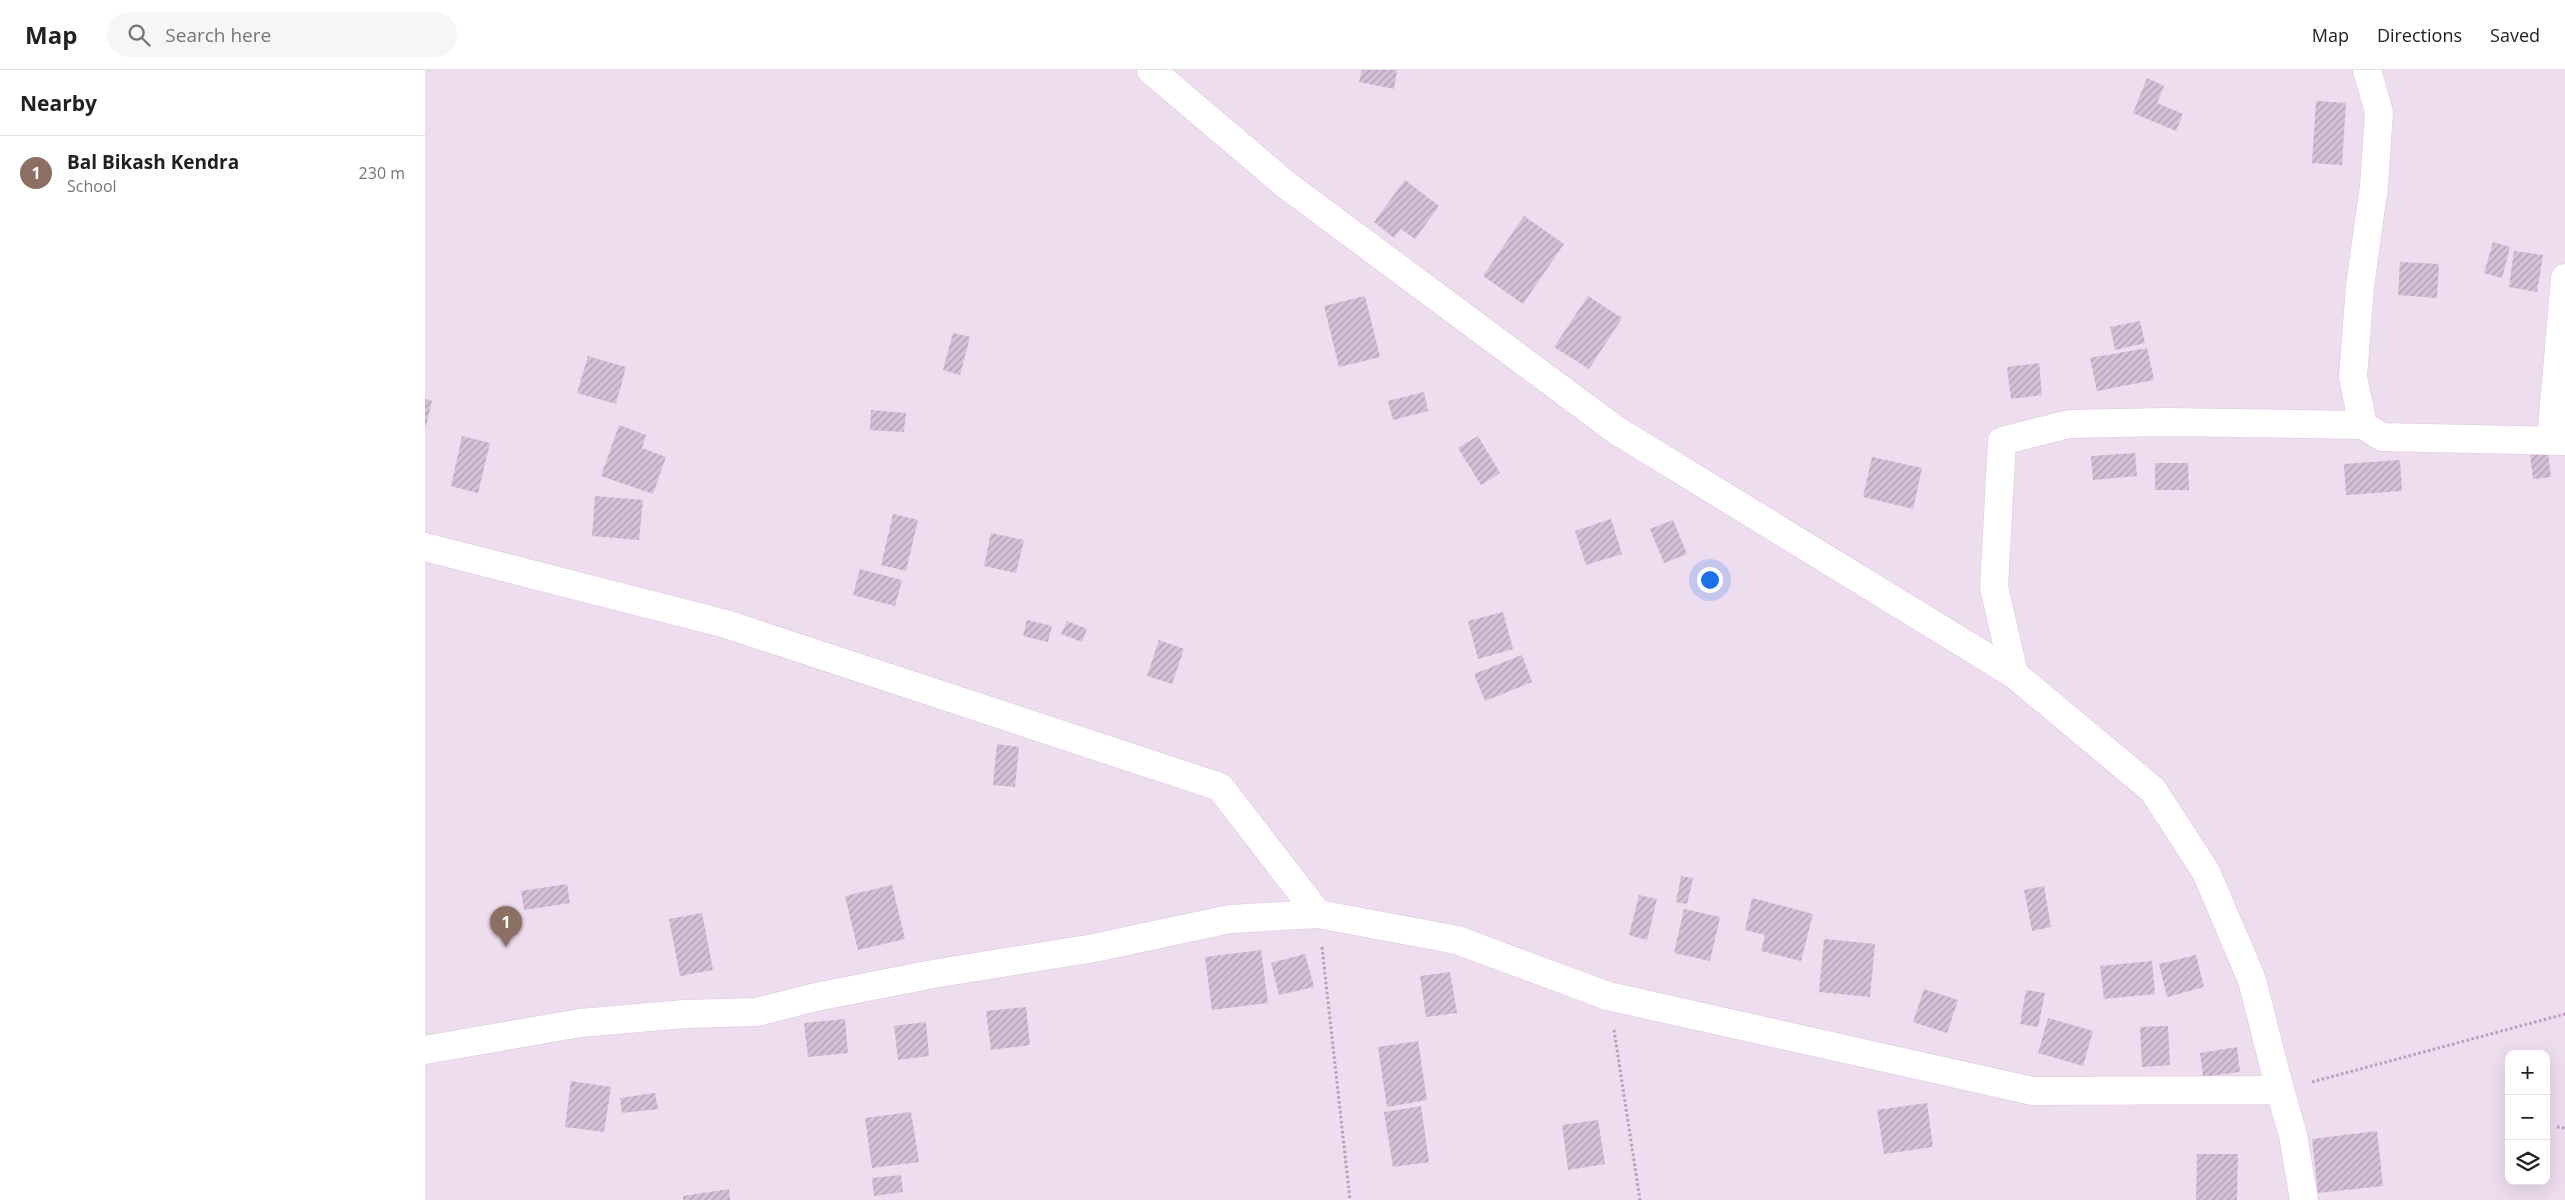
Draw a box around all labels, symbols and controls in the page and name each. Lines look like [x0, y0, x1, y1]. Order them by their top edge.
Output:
search box [107, 12, 457, 57]
text: Map [25, 18, 77, 51]
icon: search [125, 21, 153, 49]
text: Search here [165, 22, 271, 48]
text: Map [2312, 23, 2349, 47]
text: Directions [2377, 23, 2462, 47]
text: Saved [2490, 23, 2540, 47]
text: Nearby [20, 89, 97, 117]
text: Bal Bikash Kendra [67, 149, 239, 175]
text: 1 [31, 162, 41, 184]
text: 230 m [359, 162, 405, 184]
text: School [67, 175, 117, 197]
your location [1697, 567, 1723, 593]
pin: 1 [490, 906, 522, 947]
map controls [2505, 1050, 2550, 1185]
button: + [2505, 1050, 2550, 1095]
button: − [2505, 1095, 2550, 1140]
button: layers [2505, 1140, 2550, 1185]

